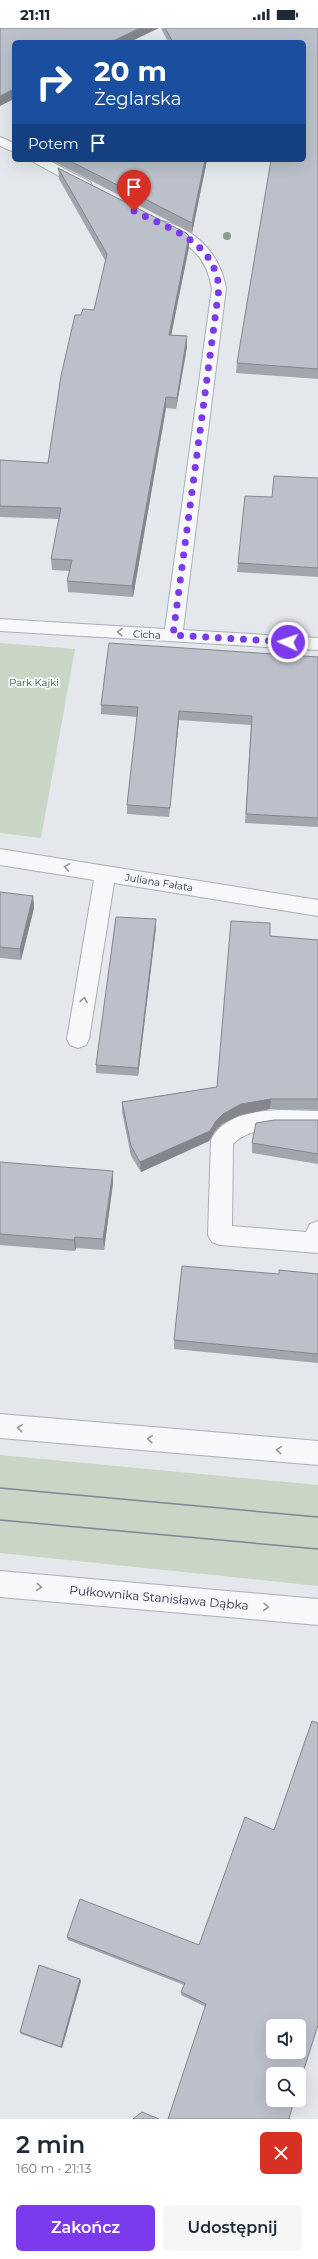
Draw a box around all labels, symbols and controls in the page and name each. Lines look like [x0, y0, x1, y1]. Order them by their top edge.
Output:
text: 21:11 [20, 5, 50, 24]
text: 20 m [94, 54, 167, 88]
icon: right [28, 56, 80, 108]
text: Żeglarska [94, 88, 181, 110]
icon: arrive [87, 132, 109, 154]
text: Potem [28, 134, 79, 153]
pin [117, 170, 151, 211]
icon: arrive [123, 176, 145, 198]
position arrow [267, 621, 309, 663]
street label: Cicha [133, 627, 161, 642]
one-way arrow [117, 628, 123, 637]
park label: Park Kajki [9, 676, 59, 689]
one-way arrow [64, 863, 70, 872]
street label: Juliana Fałata [123, 871, 194, 894]
one-way arrow [79, 997, 88, 1003]
one-way arrow [17, 1423, 23, 1432]
one-way arrow [147, 1434, 153, 1443]
one-way arrow [276, 1445, 282, 1454]
street label: Pułkownika Stanisława Dąbka [69, 1582, 249, 1613]
one-way arrow [36, 1583, 42, 1592]
one-way arrow [263, 1603, 269, 1612]
map controls [266, 2019, 306, 2107]
button: sound [266, 2019, 306, 2059]
button: search [266, 2067, 306, 2107]
text: 2 min [16, 2130, 85, 2159]
button: close [260, 2132, 302, 2174]
text: 160 m · 21:13 [16, 2160, 91, 2176]
button: Zakończ [16, 2205, 155, 2251]
button: Udostępnij [163, 2205, 302, 2251]

